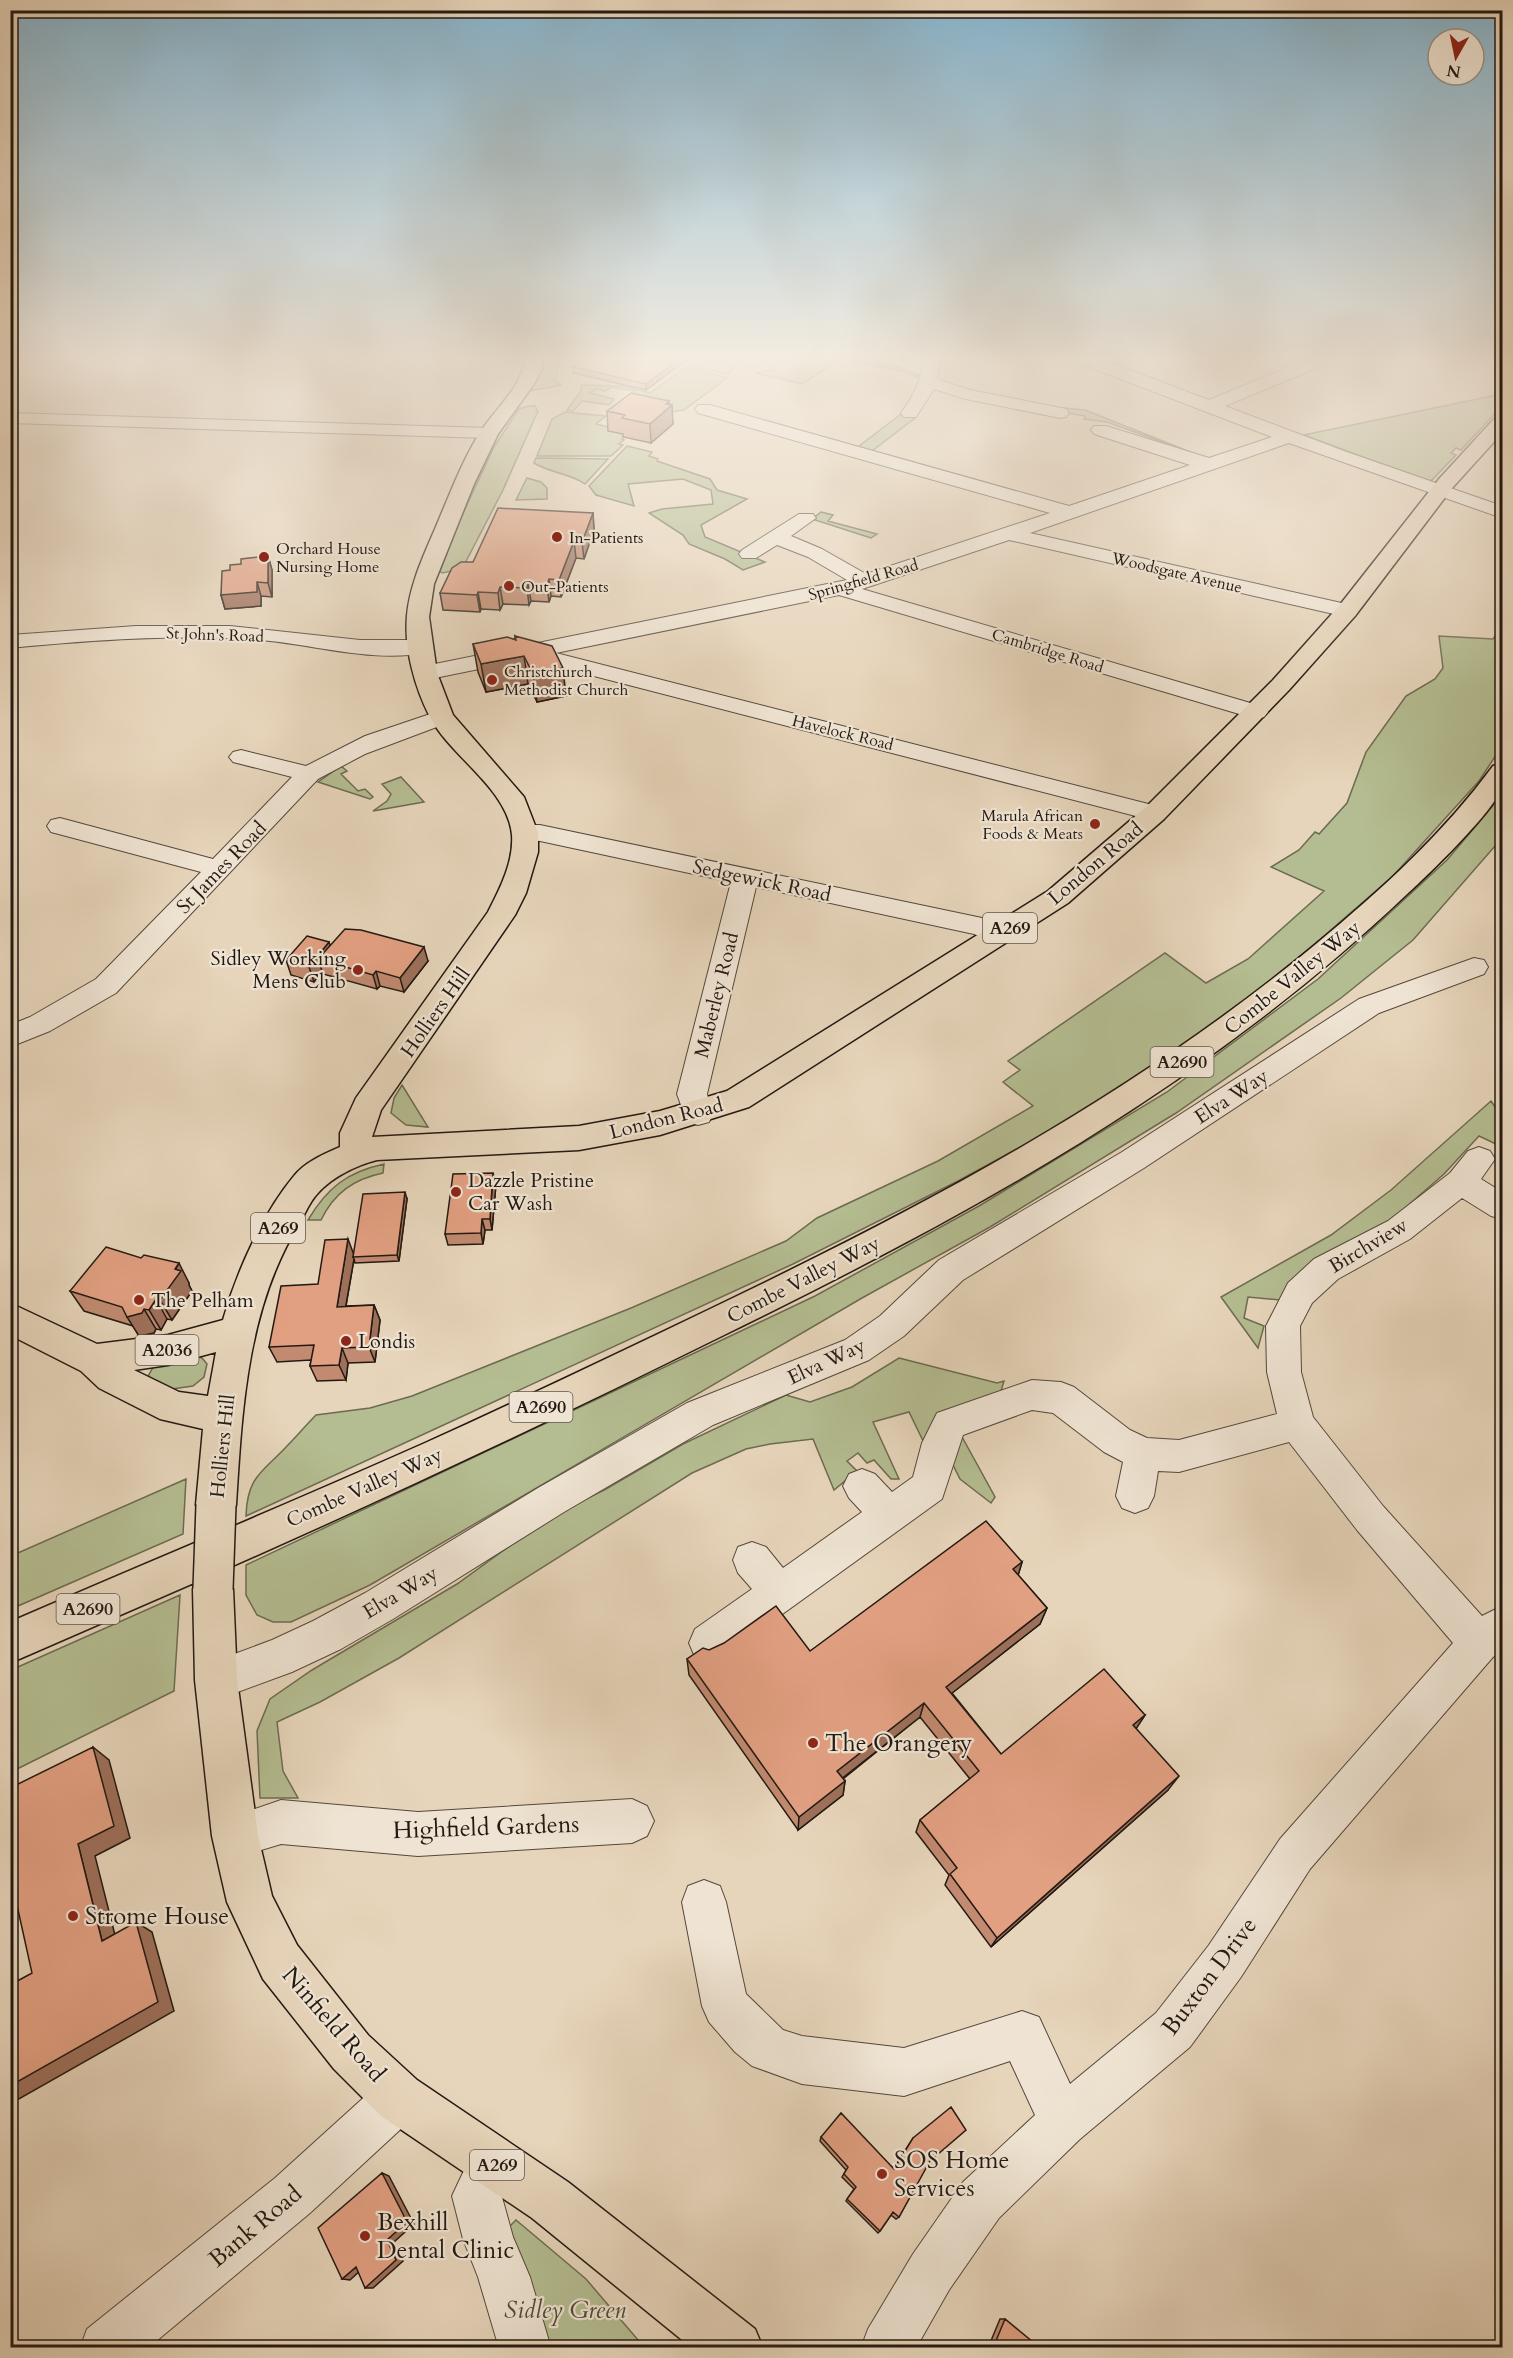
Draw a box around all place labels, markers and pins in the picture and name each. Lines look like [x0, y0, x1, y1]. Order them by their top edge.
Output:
place label: In-Patients [569, 527, 643, 549]
marker: In-Patients [550, 530, 564, 544]
place label: Orchard House Nursing Home [276, 538, 381, 578]
marker: Orchard House Nursing Home [257, 550, 271, 564]
place label: Out-Patients [521, 576, 609, 598]
marker: Out-Patients [502, 579, 516, 593]
place label: Christchurch Methodist Church [504, 661, 628, 701]
marker: Christchurch Methodist Church [485, 673, 499, 687]
place label: Marula African Foods & Meats [981, 805, 1083, 845]
marker: Marula African Foods & Meats [1088, 817, 1102, 831]
place label: Sidley Working Mens Club [211, 945, 347, 995]
marker: Sidley Working Mens Club [351, 963, 365, 977]
place label: Dazzle Pristine Car Wash [468, 1167, 594, 1217]
marker: Dazzle Pristine Car Wash [449, 1185, 463, 1199]
place label: The Pelham [151, 1287, 254, 1314]
marker: The Pelham [132, 1293, 146, 1307]
place label: Londis [358, 1328, 415, 1355]
marker: Londis [339, 1334, 353, 1348]
place label: The Orangery [825, 1727, 973, 1760]
marker: The Orangery [806, 1736, 820, 1750]
place label: Strome House [85, 1900, 229, 1933]
marker: Strome House [66, 1909, 80, 1923]
place label: SOS Home Services [894, 2144, 1009, 2205]
marker: SOS Home Services [875, 2167, 889, 2181]
place label: Bexhill Dental Clinic [377, 2206, 514, 2267]
marker: Bexhill Dental Clinic [358, 2229, 372, 2243]

